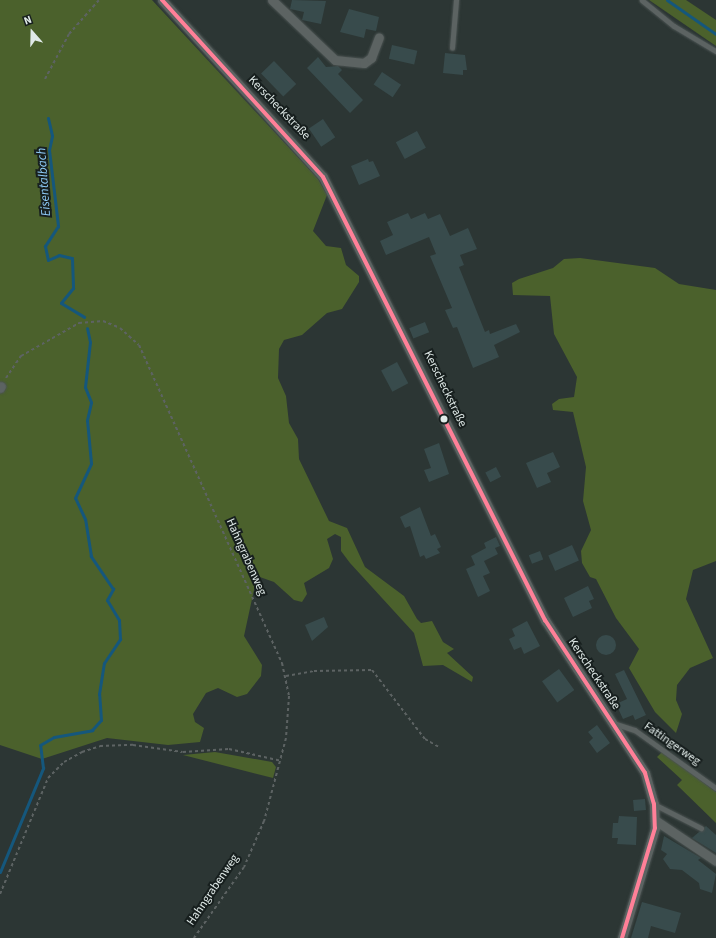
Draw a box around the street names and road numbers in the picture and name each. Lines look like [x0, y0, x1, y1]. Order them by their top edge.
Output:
street label: Kerscheckstraße [245, 73, 313, 143]
street label: Kerscheckstraße [420, 349, 470, 429]
street label: Hahngrabenweg [223, 516, 269, 598]
street label: Kerscheckstraße [565, 636, 623, 712]
street label: Fattingerweg [641, 719, 703, 769]
street label: Hahngrabenweg [184, 852, 242, 928]

